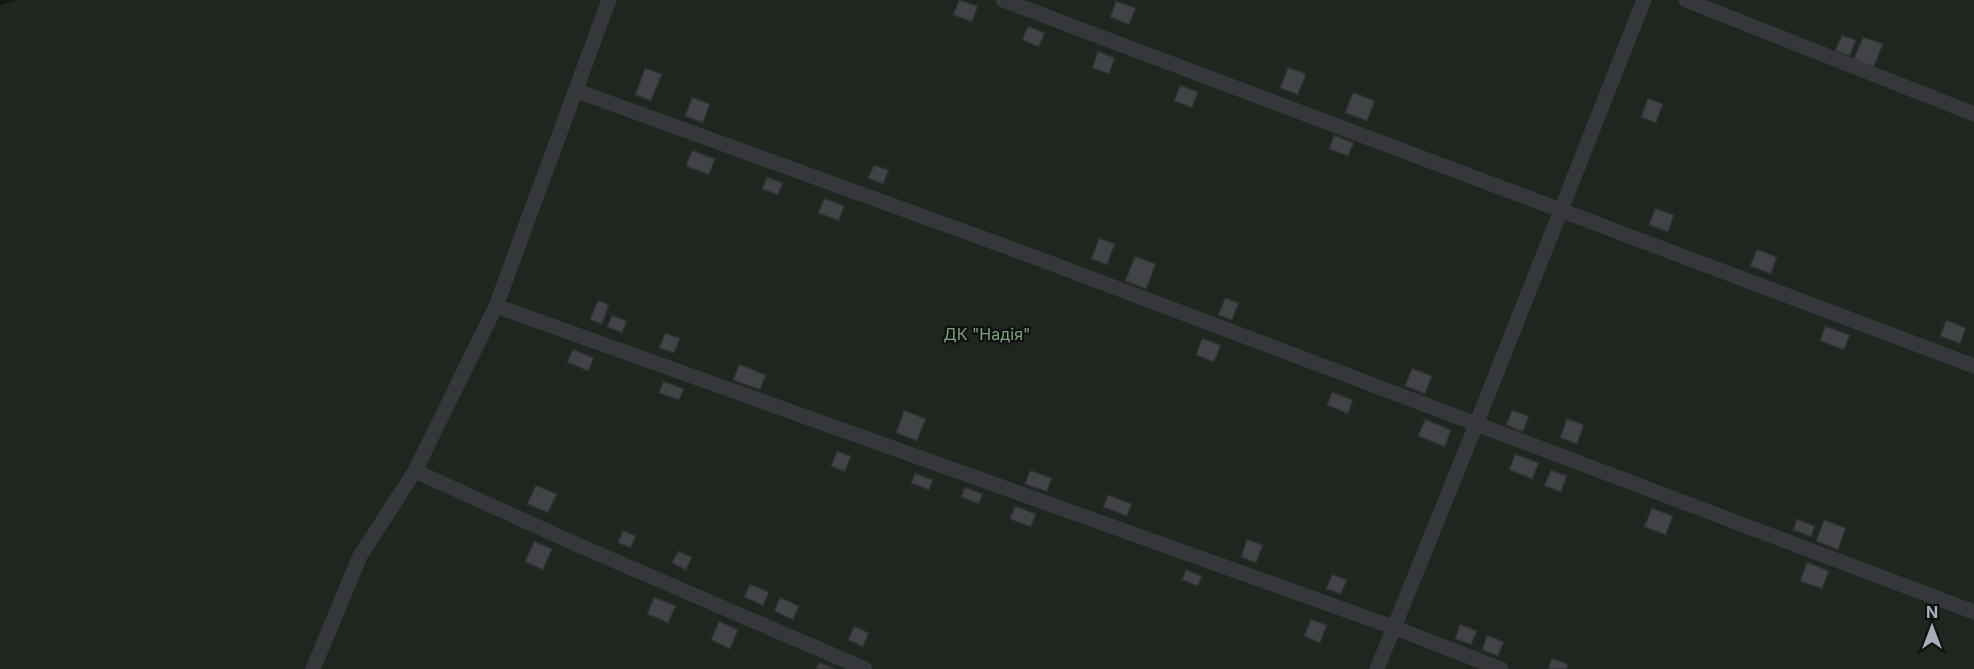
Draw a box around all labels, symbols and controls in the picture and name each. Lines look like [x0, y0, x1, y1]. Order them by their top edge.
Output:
park label: ДК "Надія" [944, 324, 1030, 344]
north arrow [1902, 597, 1962, 657]
text: N [1926, 602, 1938, 622]

